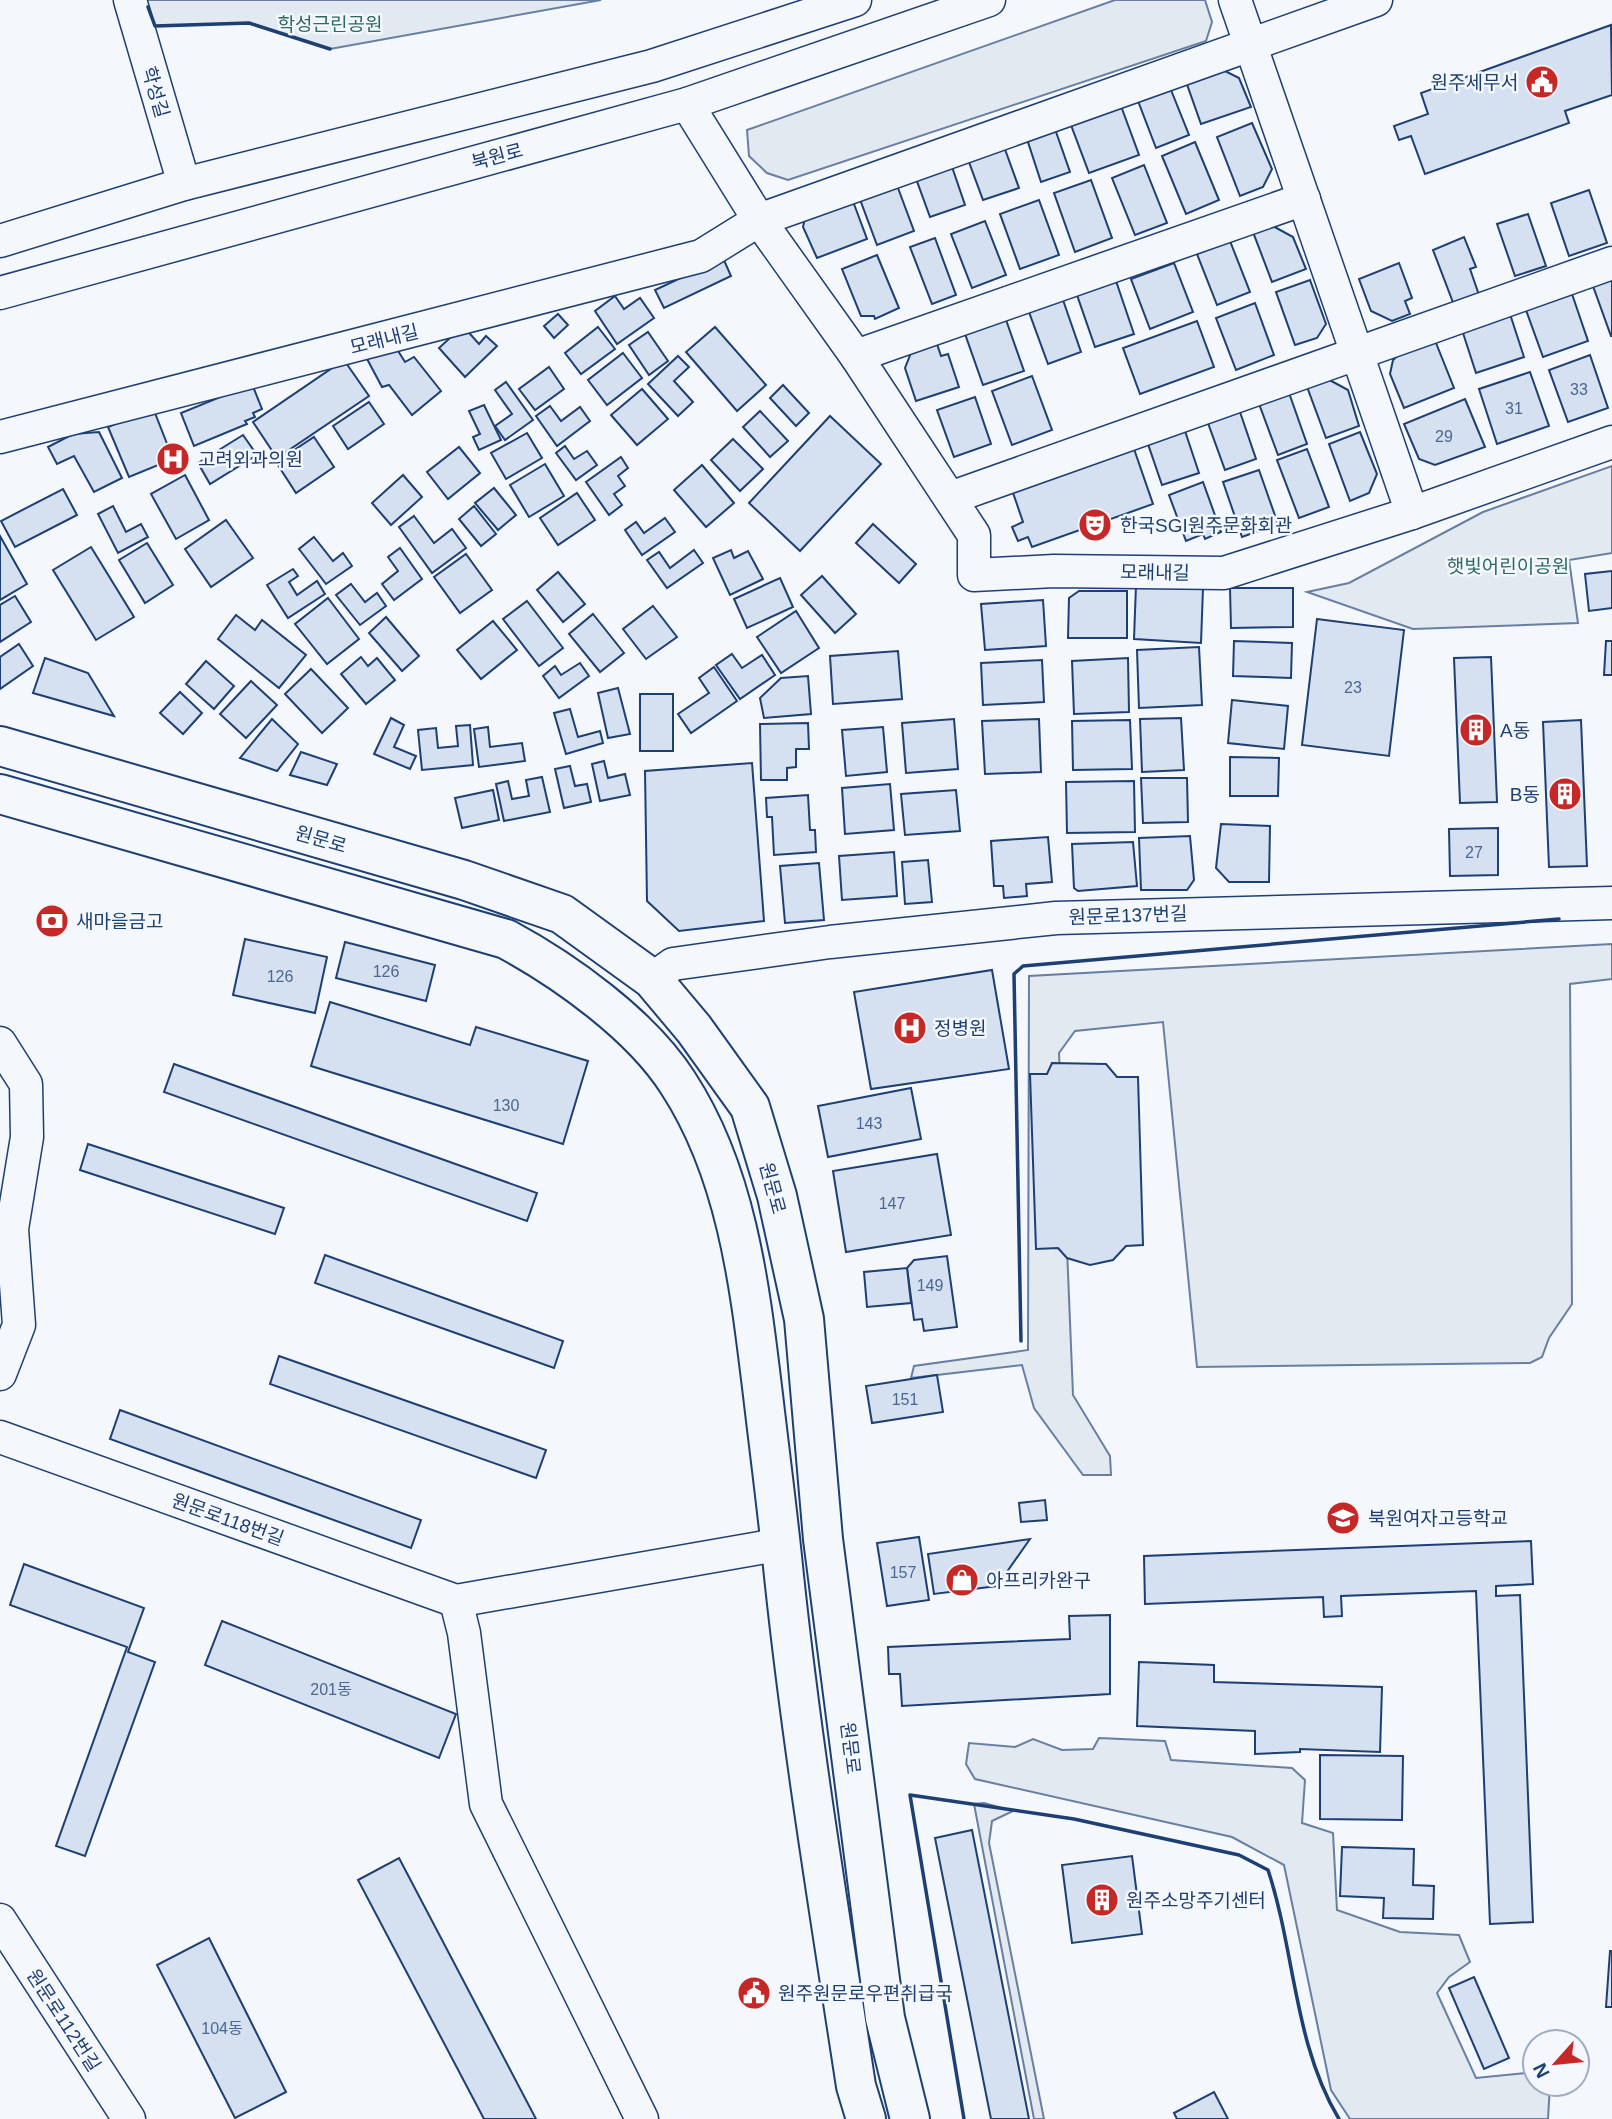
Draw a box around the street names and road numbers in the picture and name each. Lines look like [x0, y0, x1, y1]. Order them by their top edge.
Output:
street label: 학성길 [138, 64, 173, 120]
street label: 북원로 [469, 140, 525, 173]
street label: 모래내길 [348, 321, 421, 358]
street label: 모래내길 [1120, 561, 1190, 584]
street label: 원문로 [293, 822, 349, 857]
street label: 원문로137번길 [1068, 903, 1188, 928]
street label: 원문로 [756, 1160, 789, 1216]
street label: 원문로118번길 [169, 1489, 287, 1549]
street label: 원문로 [837, 1721, 864, 1775]
street label: 원문로112번길 [23, 1965, 104, 2075]

